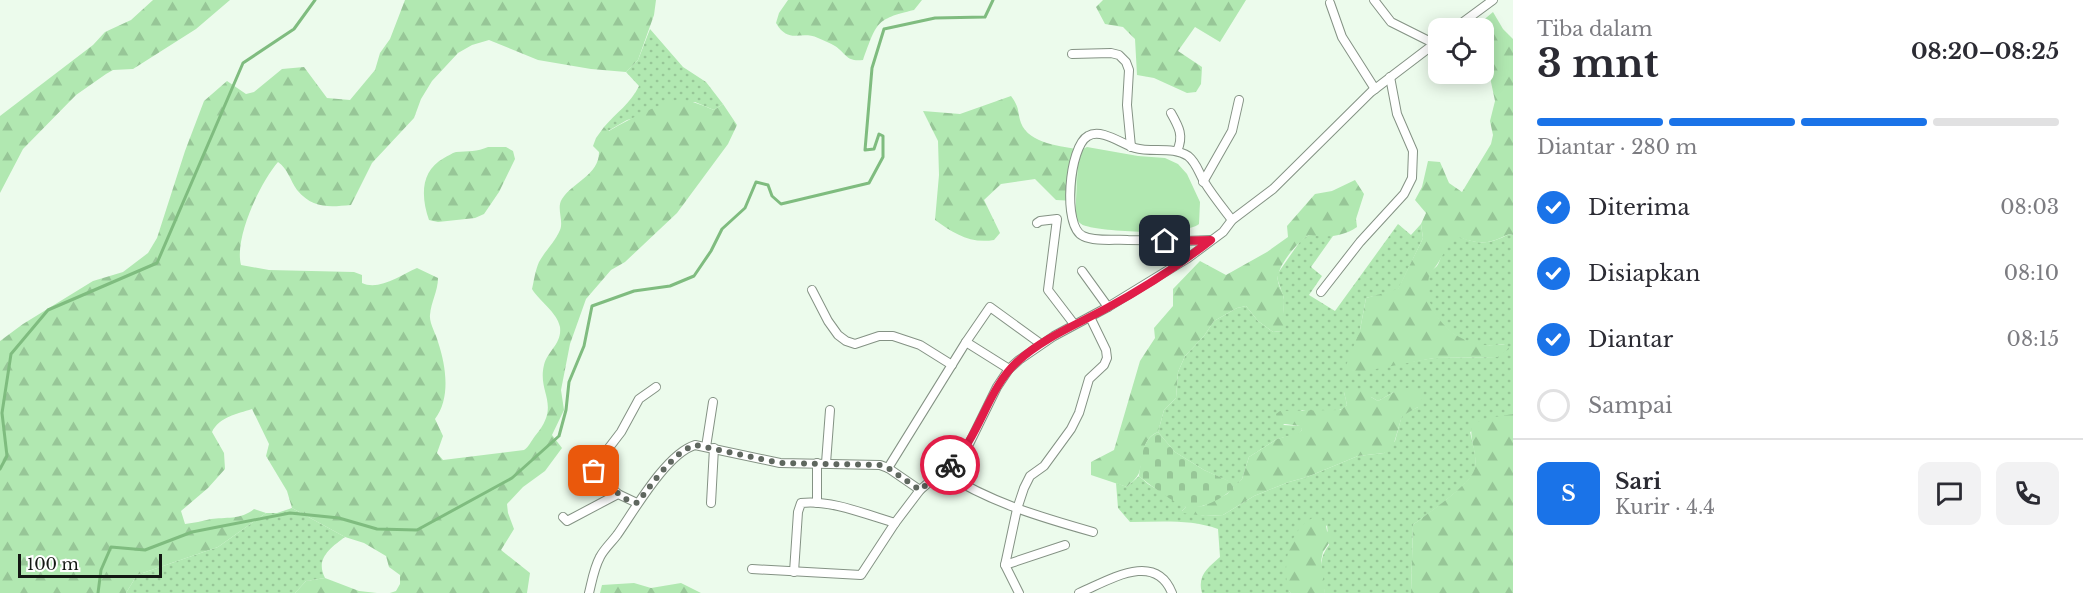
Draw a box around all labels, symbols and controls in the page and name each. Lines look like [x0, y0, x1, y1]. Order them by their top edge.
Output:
text: Tiba dalam [1537, 17, 1653, 41]
map controls [1428, 18, 1494, 84]
button: locate [1428, 18, 1494, 84]
text: 08:20–08:25 [1911, 38, 2059, 65]
text: 3 mnt [1537, 39, 1659, 88]
text: Diantar · 280 m [1537, 135, 1697, 159]
icon: check [1537, 191, 1570, 224]
text: Diterima [1588, 194, 1690, 221]
text: 08:03 [2000, 195, 2059, 219]
pin [1139, 215, 1190, 266]
icon: home [1148, 224, 1181, 257]
icon: check [1537, 257, 1570, 290]
text: Disiapkan [1588, 260, 1700, 287]
text: 08:10 [2004, 261, 2059, 285]
icon: check [1537, 323, 1570, 356]
text: Diantar [1588, 326, 1673, 353]
text: 08:15 [2007, 327, 2059, 351]
text: Sampai [1588, 392, 1673, 419]
courier [920, 435, 980, 495]
pin [568, 445, 619, 496]
icon: bike [934, 449, 967, 482]
icon: bag [577, 454, 610, 487]
button: chat [1918, 462, 1981, 525]
button: phone [1996, 462, 2059, 525]
text: Sari [1615, 468, 1661, 495]
text: S [1561, 480, 1576, 507]
text: Kurir · 4.4 [1615, 495, 1715, 519]
scale bar [18, 551, 162, 578]
text: 100 m [27, 554, 79, 574]

